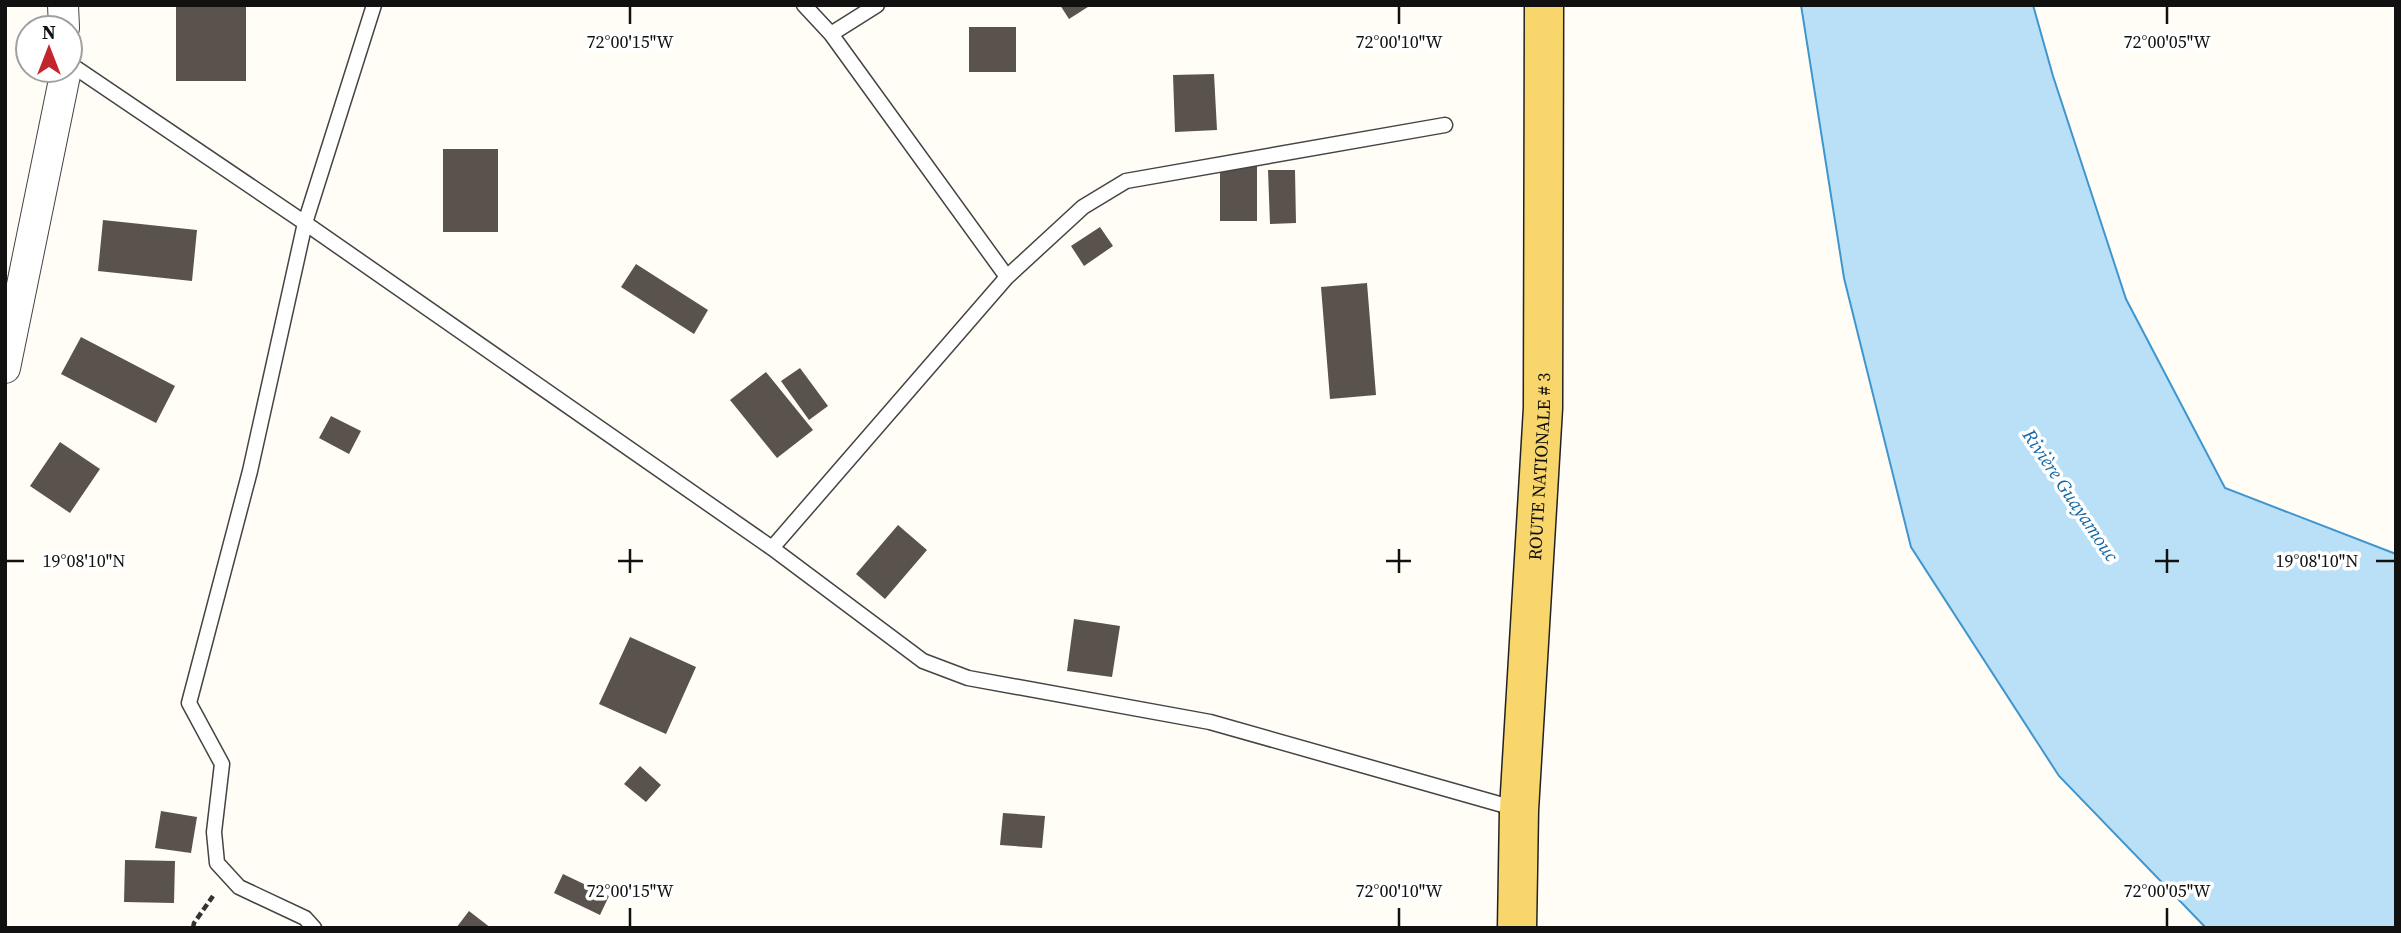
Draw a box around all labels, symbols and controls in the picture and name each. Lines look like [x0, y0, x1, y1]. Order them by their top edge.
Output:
north arrow [14, 14, 84, 84]
text: N [42, 19, 56, 45]
text: 72°00'15"W [587, 29, 674, 54]
text: 72°00'10"W [1356, 29, 1443, 54]
text: 72°00'05"W [2124, 29, 2211, 54]
street label: ROUTE NATIONALE # 3 [1521, 373, 1556, 561]
water label: Rivière Guayamouc [2016, 423, 2125, 567]
text: 19°08'10"N [43, 548, 125, 573]
text: 19°08'10"N [2276, 548, 2358, 573]
text: 72°00'15"W [587, 878, 674, 903]
text: 72°00'10"W [1356, 878, 1443, 903]
text: 72°00'05"W [2124, 878, 2211, 903]

